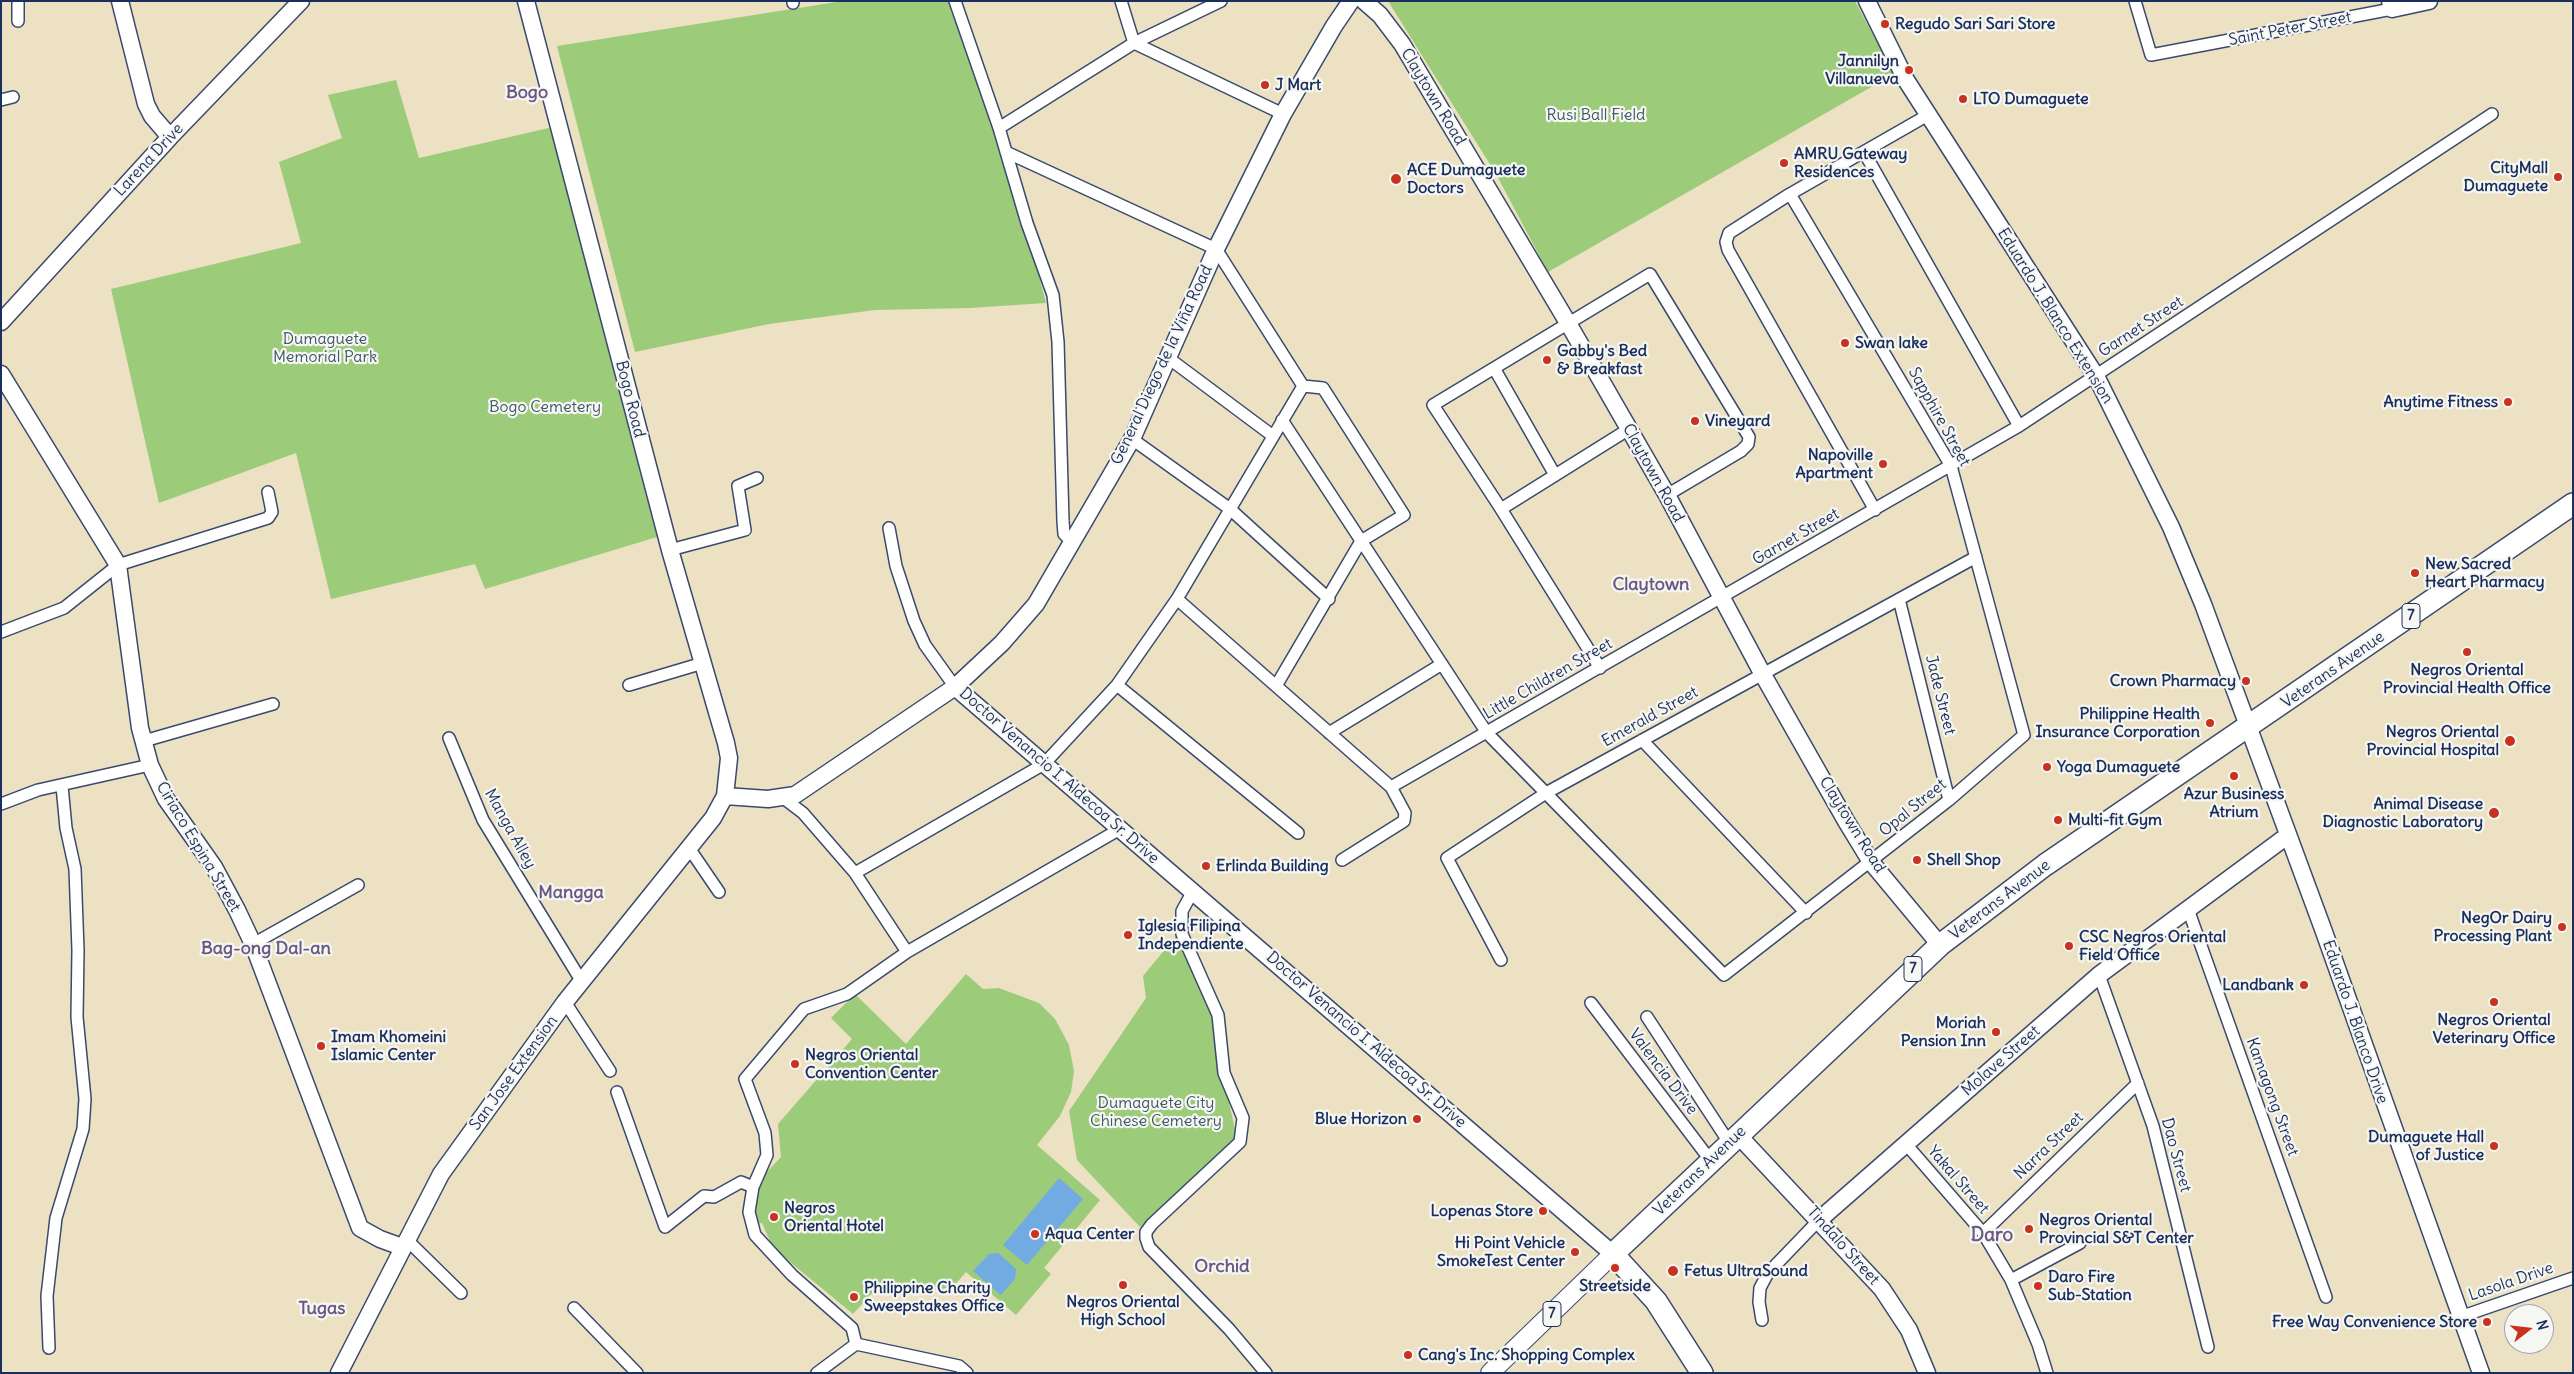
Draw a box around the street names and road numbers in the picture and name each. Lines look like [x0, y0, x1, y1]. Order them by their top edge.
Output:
street label: Saint Peter Street [2227, 8, 2353, 50]
street label: Claytown Road [1396, 45, 1470, 149]
street label: Larena Drive [110, 120, 188, 200]
street label: Eduardo J. Blanco Extension [1993, 225, 2117, 407]
street label: General Diego de la Viña Road [1107, 262, 1217, 468]
street label: Garnet Street [2095, 293, 2187, 361]
street label: Bogo Road [611, 358, 649, 440]
street label: Sapphire Street [1904, 364, 1974, 470]
street label: Claytown Road [1618, 420, 1688, 526]
street label: Garnet Street [1749, 504, 1843, 570]
road number: 7 [2402, 604, 2420, 628]
street label: Veterans Avenue [2278, 627, 2388, 713]
street label: Little Children Street [1480, 634, 1616, 724]
street label: Jade Street [1921, 653, 1959, 737]
street label: Emerald Street [1599, 683, 1701, 751]
street label: Doctor Venancio I. Aldecoa Sr. Drive [955, 684, 1163, 868]
street label: Claytown Road [1815, 773, 1889, 877]
street label: Opal Street [1876, 775, 1950, 841]
street label: Ciriaco Espina Street [152, 778, 244, 916]
street label: Manga Alley [480, 786, 540, 872]
street label: Veterans Avenue [1946, 856, 2054, 944]
street label: Eduardo J. Blanco Drive [2318, 938, 2392, 1106]
street label: Doctor Venancio I. Aldecoa Sr. Drive [1262, 948, 1470, 1132]
road number: 7 [1904, 956, 1922, 982]
street label: San Jose Extension [466, 1012, 562, 1134]
street label: Molave Street [1958, 1022, 2044, 1100]
street label: Valencia Drive [1625, 1025, 1701, 1119]
street label: Kamagong Street [2242, 1035, 2302, 1159]
street label: Narra Street [2010, 1108, 2088, 1184]
street label: Dao Street [2157, 1116, 2195, 1194]
street label: Veterans Avenue [1650, 1122, 1750, 1220]
street label: Yakal Street [1923, 1142, 1993, 1218]
street label: Tindalo Street [1803, 1203, 1883, 1289]
street label: Lasola Drive [2466, 1259, 2556, 1305]
road number: 7 [1543, 1302, 1561, 1326]

